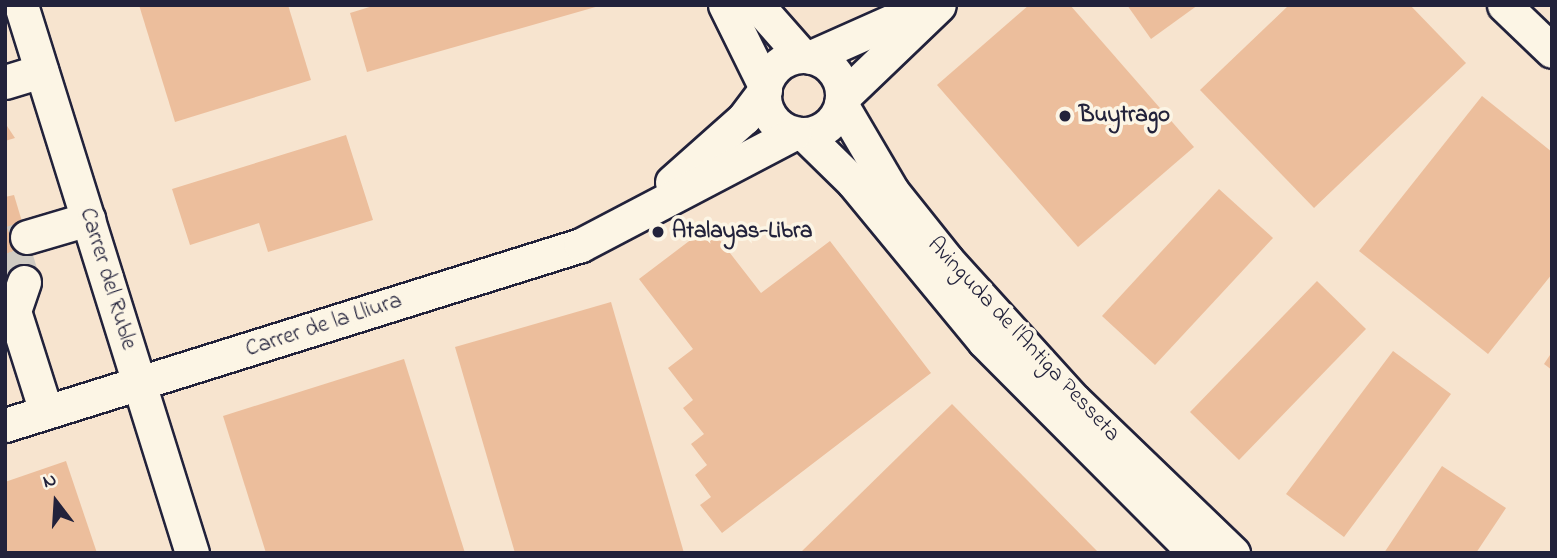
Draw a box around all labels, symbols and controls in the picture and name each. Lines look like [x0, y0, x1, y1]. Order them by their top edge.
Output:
place label: Buytrago [1079, 102, 1170, 130]
marker: Buytrago [1057, 108, 1073, 124]
street label: Carrer del Ruble [72, 205, 142, 353]
place label: Atalayas-Libra [672, 218, 812, 246]
marker: Atalayas-Libra [650, 224, 666, 240]
street label: Avinguda de l'Antiga Pesseta [921, 232, 1125, 448]
street label: Carrer de la Lliura [242, 288, 406, 364]
north arrow [21, 467, 91, 537]
text: N [40, 467, 60, 496]

